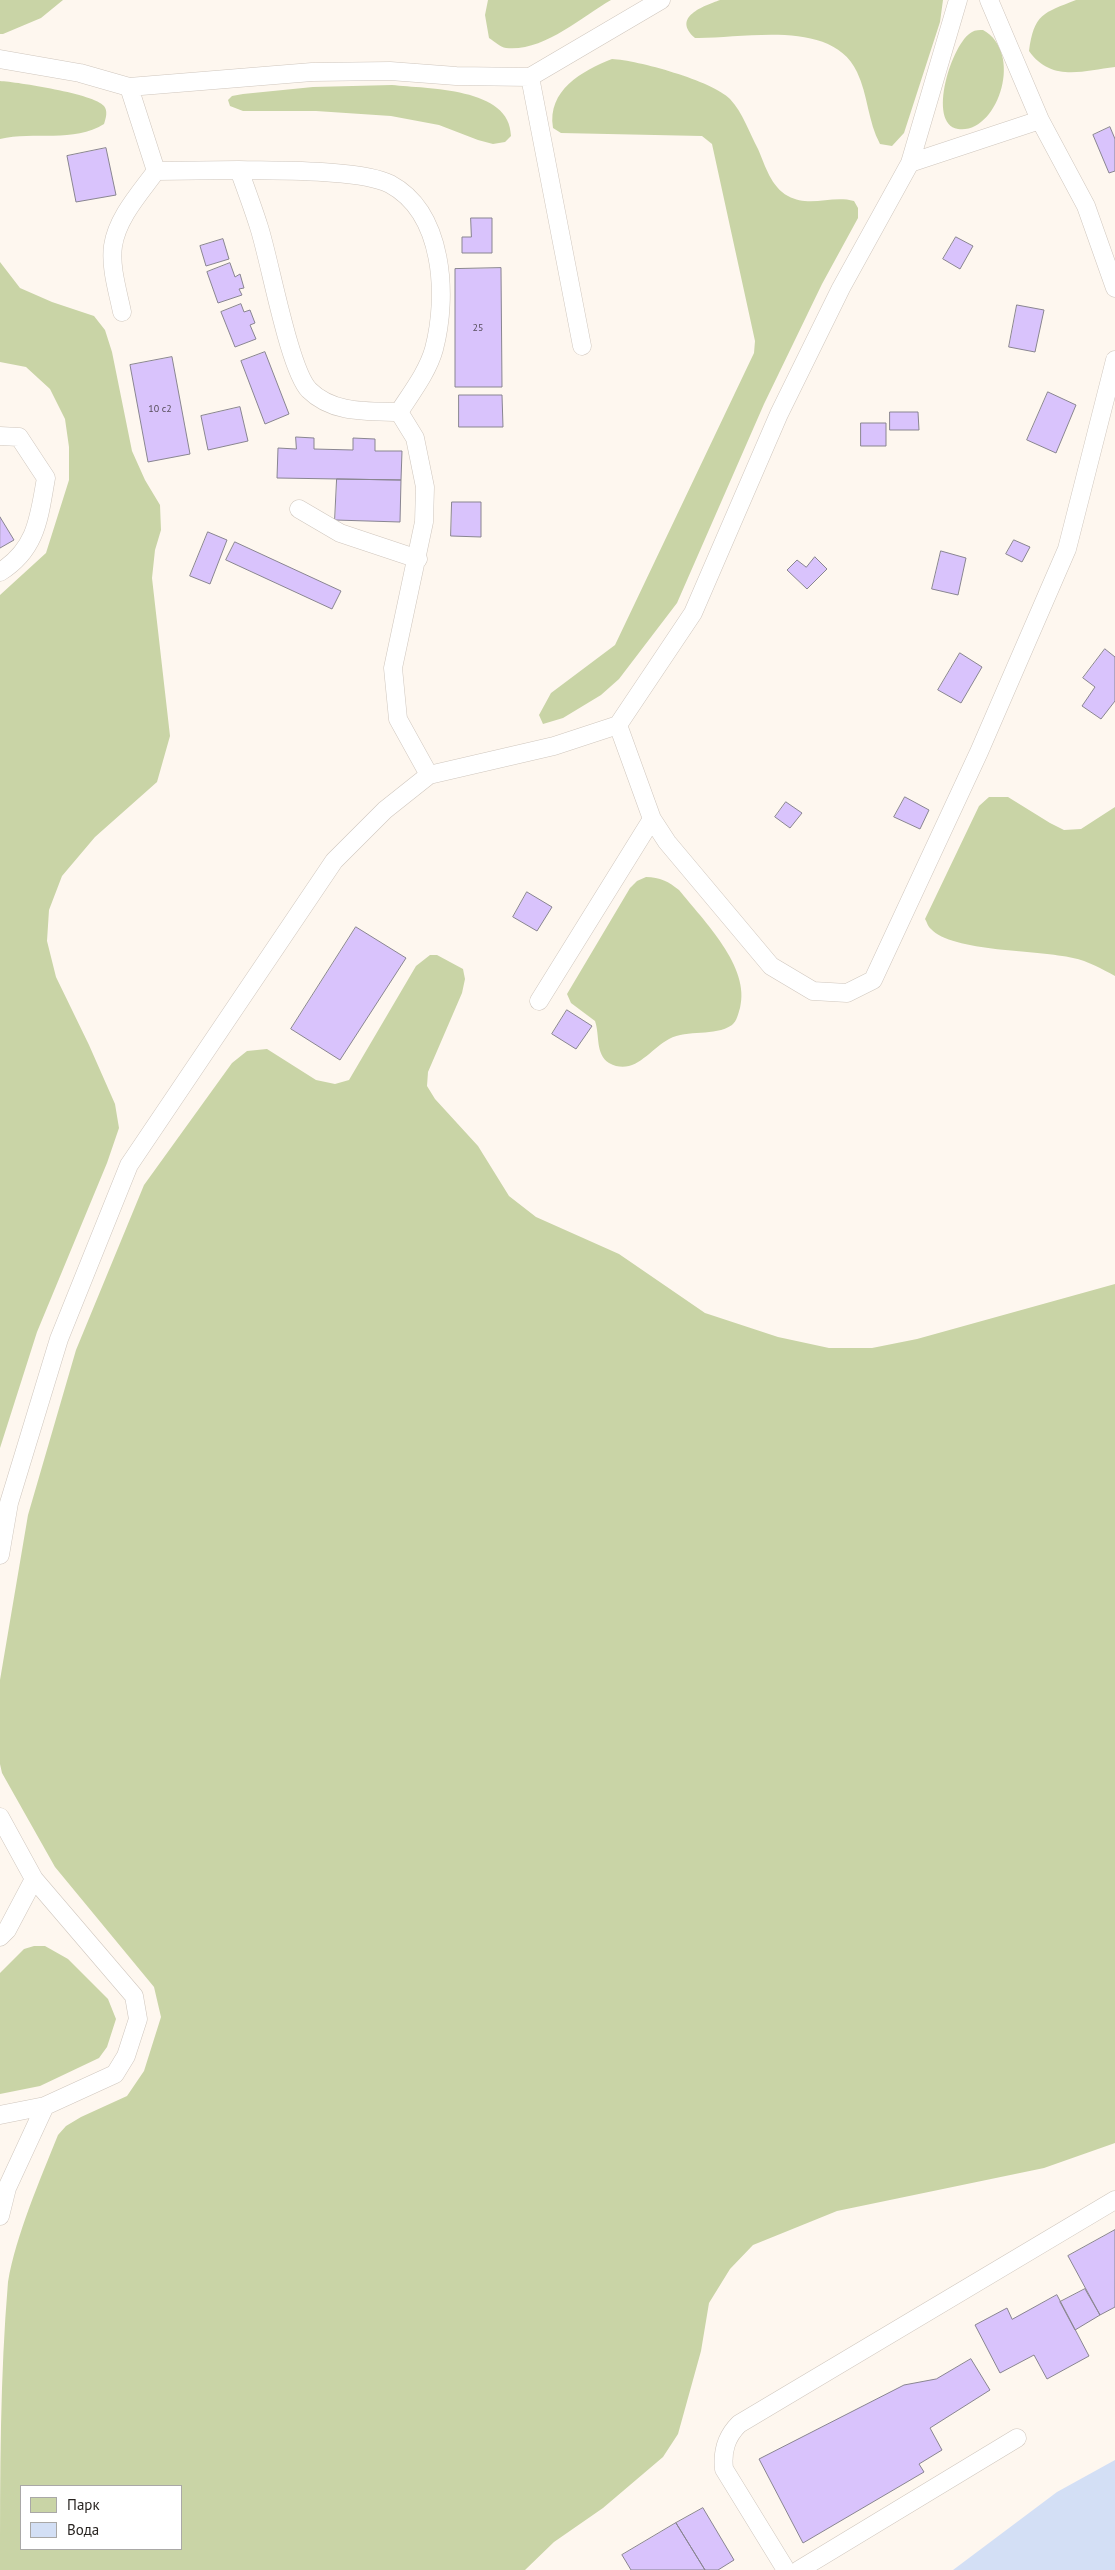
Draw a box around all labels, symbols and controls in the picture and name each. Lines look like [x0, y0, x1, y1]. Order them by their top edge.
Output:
house number: 25 [473, 322, 483, 334]
house number: 10 с2 [148, 403, 172, 415]
legend [20, 2485, 182, 2550]
text: Парк [67, 2495, 100, 2514]
text: Вода [67, 2520, 99, 2539]

